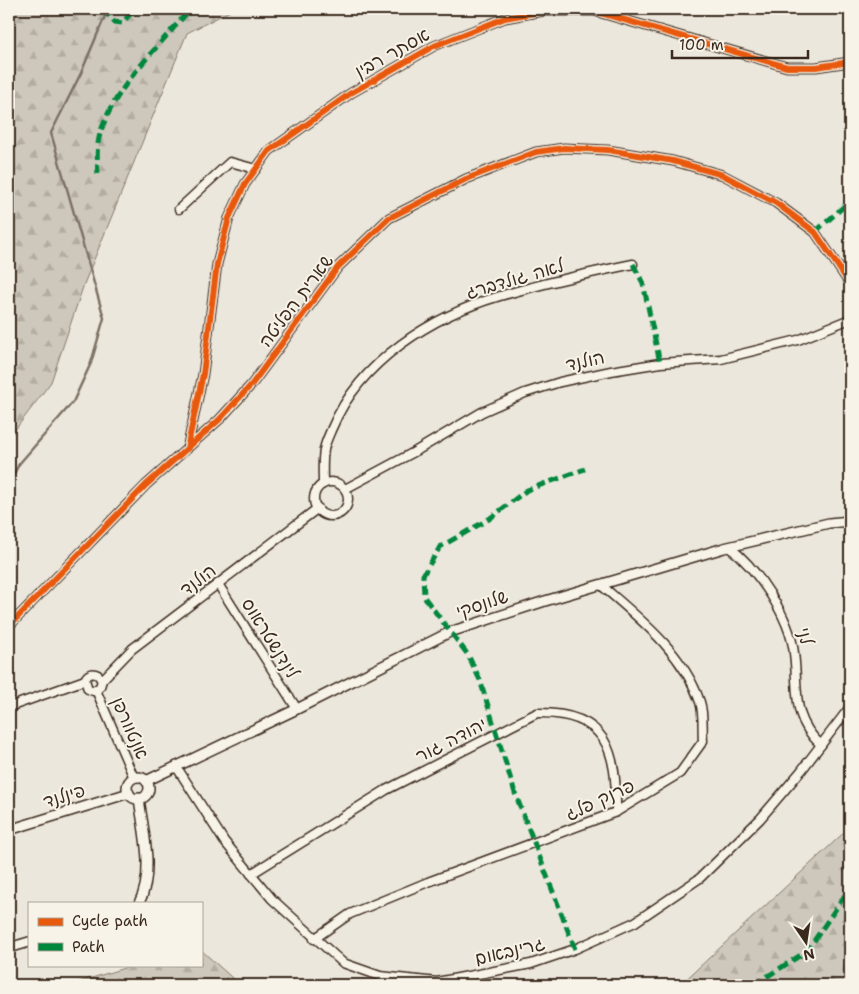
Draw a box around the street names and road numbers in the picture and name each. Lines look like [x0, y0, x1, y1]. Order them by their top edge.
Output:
street label: אסתר רבין [350, 23, 434, 83]
street label: שארית הפליטה [253, 249, 339, 352]
street label: לאה גולדברג [463, 253, 568, 304]
street label: הולנד [563, 345, 607, 377]
street label: הולנד [175, 559, 221, 601]
street label: שלונסקי [453, 584, 511, 624]
street label: לינדנשטראוס [236, 593, 304, 683]
street label: לני [791, 625, 819, 648]
street label: אנטוורפן [106, 693, 154, 763]
street label: יהודה גור [411, 712, 491, 768]
street label: פרנק פלג [562, 774, 638, 826]
street label: פינלנד [40, 778, 88, 814]
street label: גרינבאום [472, 931, 548, 971]

